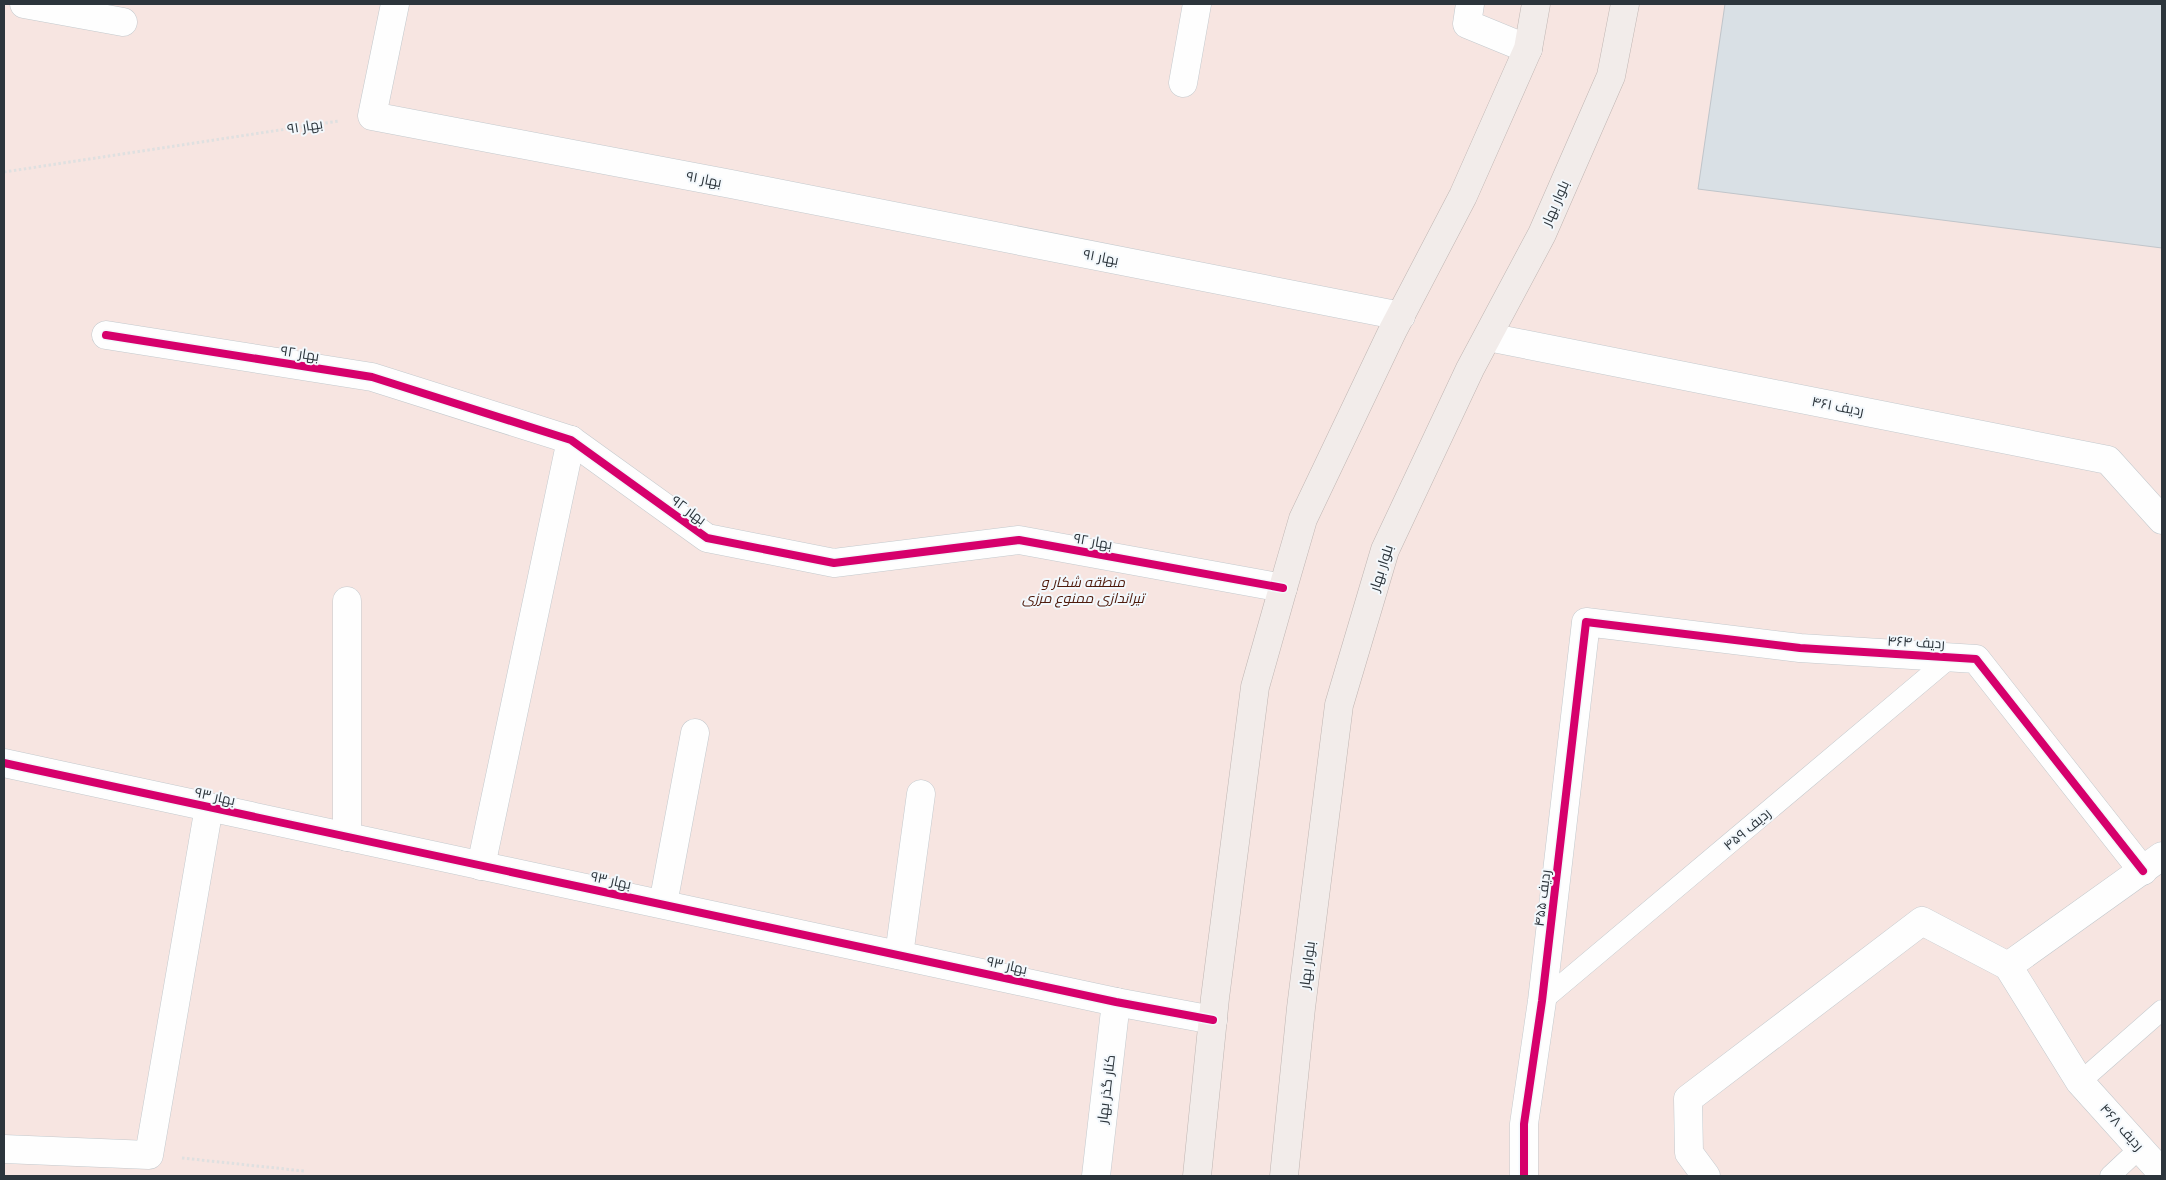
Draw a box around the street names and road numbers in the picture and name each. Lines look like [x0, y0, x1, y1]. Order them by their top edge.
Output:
street label: بهار ۹۱ [286, 115, 324, 137]
street label: بهار ۹۱ [685, 168, 723, 190]
street label: بلوار بهار [1538, 178, 1572, 229]
street label: بهار ۹۱ [1082, 246, 1120, 268]
street label: بهار ۹۲ [279, 342, 321, 364]
street label: ردیف ۴۶۱ [1811, 393, 1865, 419]
street label: بهار ۹۲ [669, 492, 709, 528]
street label: بهار ۹۲ [1072, 530, 1114, 552]
street label: بلوار بهار [1366, 543, 1396, 594]
street label: ردیف ۴۶۴ [1887, 632, 1945, 652]
street label: بهار ۹۳ [193, 784, 237, 808]
street label: ردیف ۴۵۹ [1720, 805, 1774, 853]
street label: بهار ۹۳ [589, 868, 633, 892]
street label: ردیف ۴۵۵ [1531, 869, 1553, 927]
street label: بلوار بهار [1296, 940, 1318, 991]
street label: بهار ۹۳ [985, 953, 1029, 977]
street label: کنار گذر بهار [1094, 1054, 1118, 1125]
street label: ردیف ۴۶۸ [2097, 1100, 2147, 1154]

